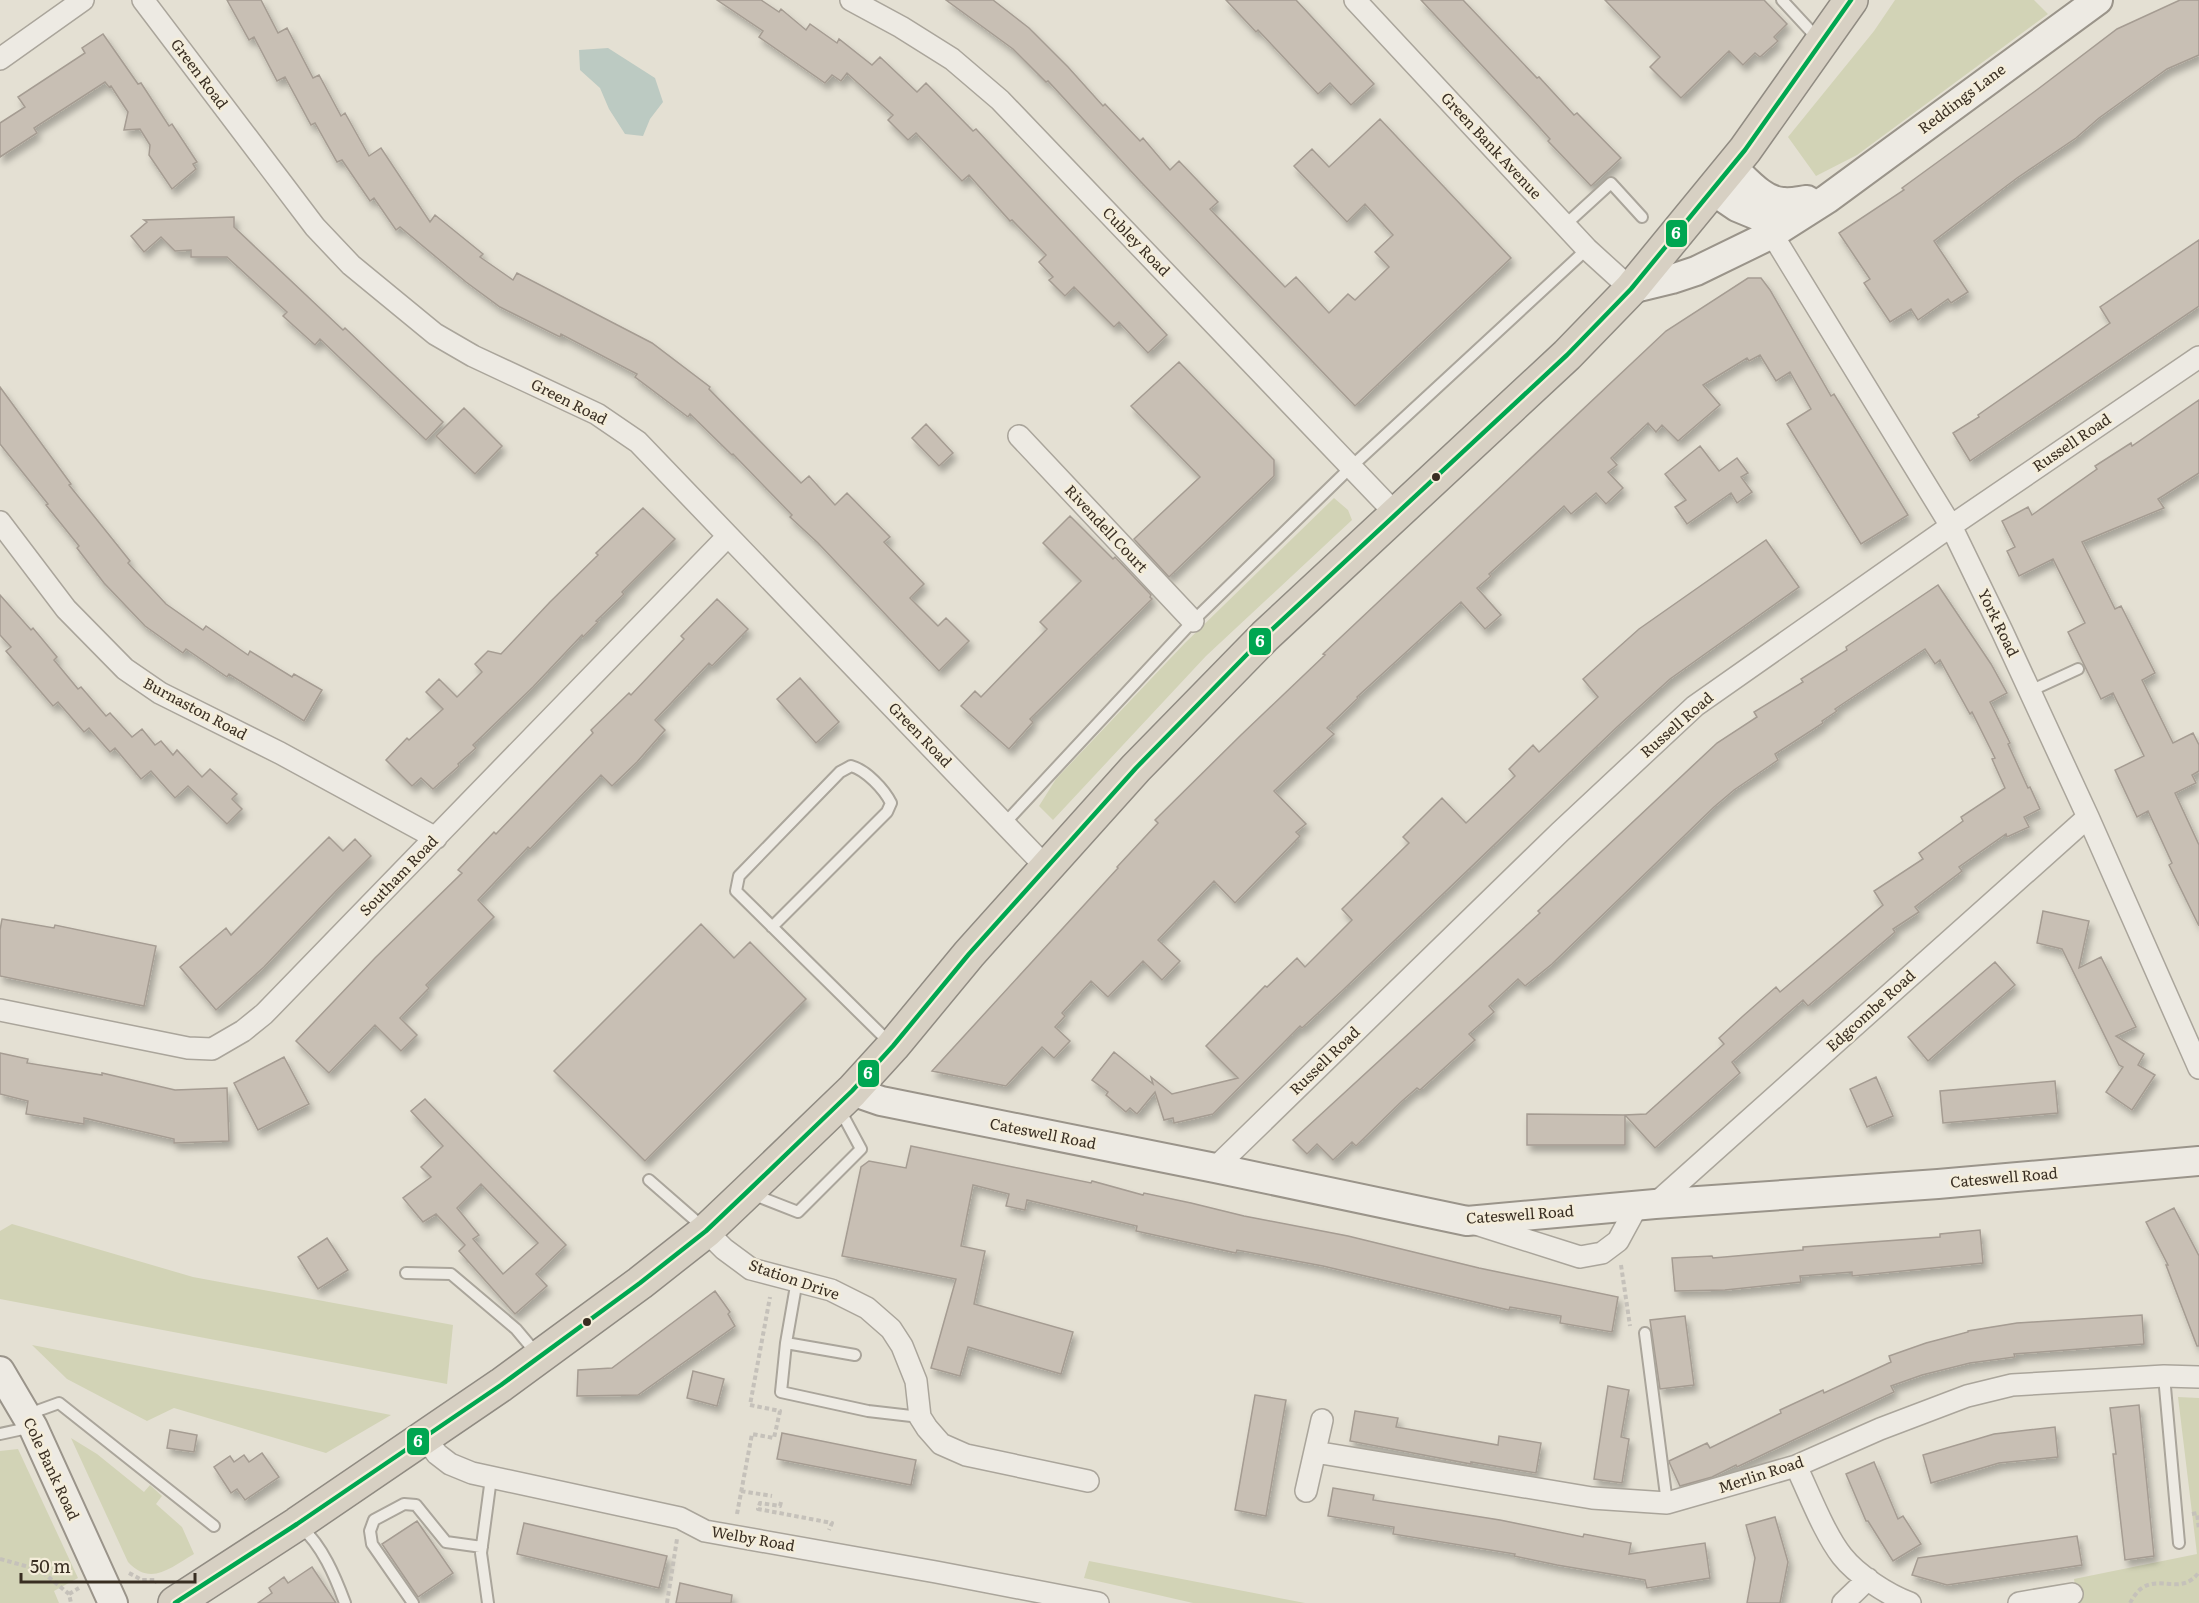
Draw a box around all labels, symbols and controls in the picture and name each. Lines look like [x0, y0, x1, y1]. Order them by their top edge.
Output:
street label: Green Road [166, 33, 234, 113]
street label: Reddings Lane [1913, 57, 2010, 138]
street label: Green Bank Avenue [1436, 86, 1548, 204]
street label: Cubley Road [1098, 201, 1176, 281]
line badge: 6 [1665, 219, 1688, 248]
text: 6 [1671, 220, 1681, 244]
street label: Green Road [528, 372, 612, 430]
street label: Russell Road [2027, 407, 2115, 477]
unlabelled marker [1430, 471, 1442, 483]
street label: Rivendell Court [1060, 479, 1154, 577]
street label: York Road [1973, 584, 2026, 660]
line badge: 6 [1248, 627, 1272, 656]
text: 6 [1255, 628, 1265, 652]
street label: Burnaston Road [140, 671, 252, 745]
street label: Russell Road [1634, 686, 1718, 762]
street label: Green Road [884, 696, 958, 772]
street label: Southam Road [353, 829, 443, 921]
street label: Edgcombe Road [1820, 963, 1920, 1056]
street label: Russell Road [1283, 1020, 1364, 1100]
line badge: 6 [857, 1059, 880, 1088]
text: 6 [863, 1060, 873, 1084]
street label: Cateswell Road [988, 1111, 1098, 1154]
street label: Cateswell Road [1949, 1160, 2059, 1193]
street label: Cateswell Road [1465, 1198, 1575, 1229]
street label: Station Drive [746, 1252, 843, 1305]
unlabelled marker [581, 1316, 593, 1328]
street label: Cole Bank Road [18, 1413, 86, 1524]
line badge: 6 [406, 1427, 430, 1456]
text: 6 [413, 1428, 423, 1452]
street label: Merlin Road [1715, 1449, 1806, 1498]
street label: Welby Road [710, 1519, 797, 1556]
scale bar [21, 1546, 195, 1584]
text: 50 m [30, 1552, 71, 1579]

